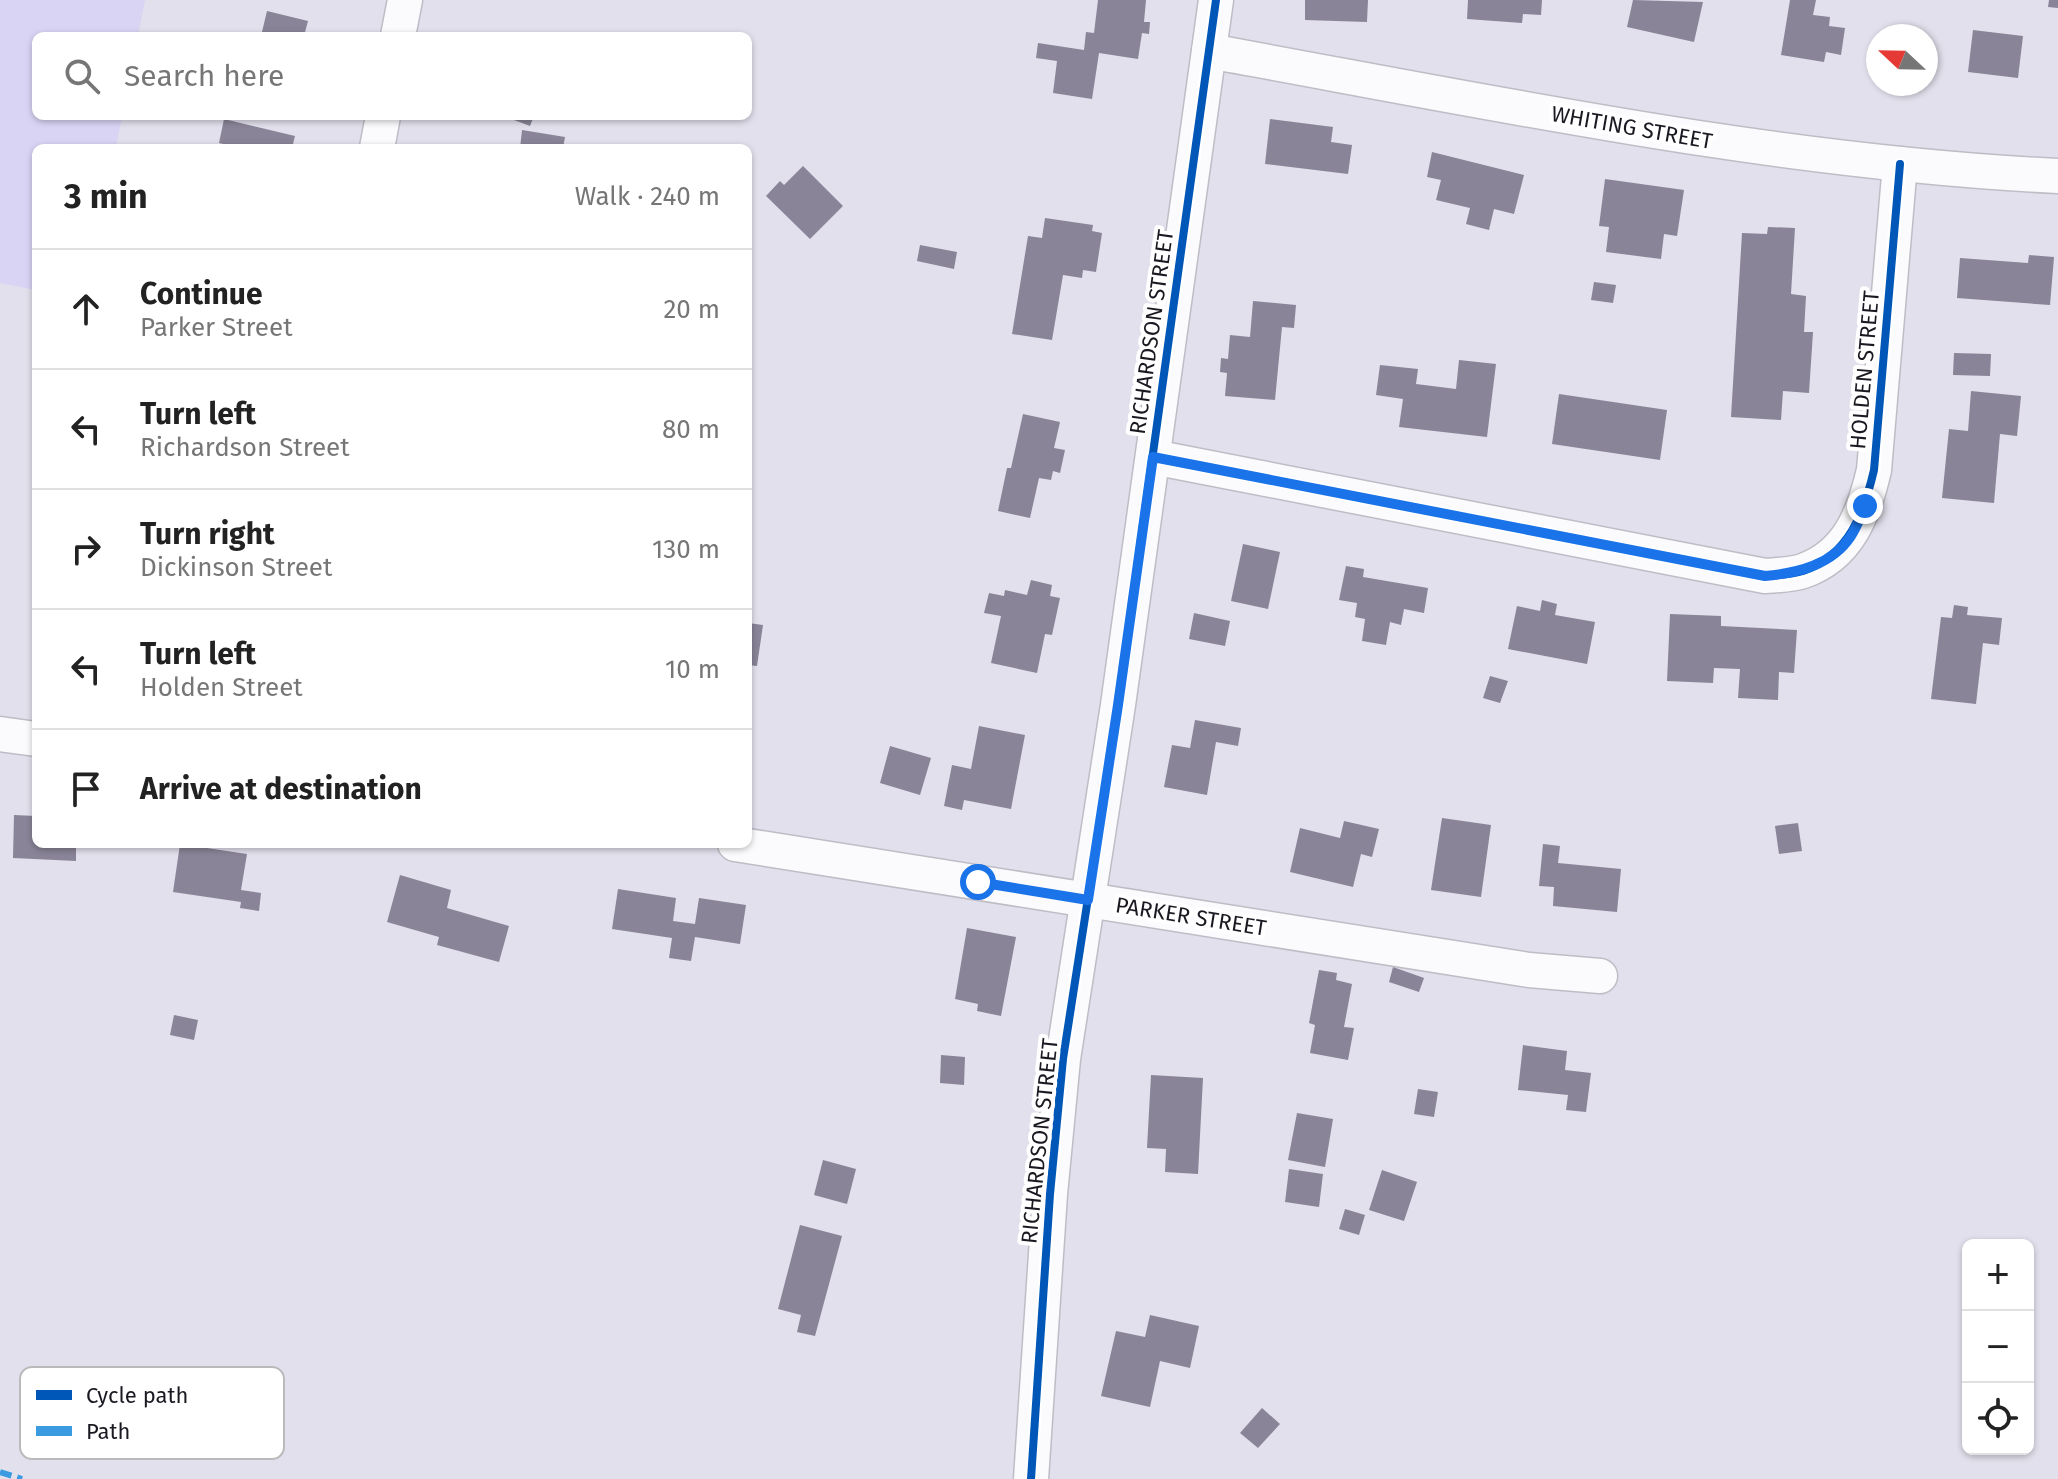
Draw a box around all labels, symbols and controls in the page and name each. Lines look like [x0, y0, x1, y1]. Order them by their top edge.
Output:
north arrow [1866, 24, 1938, 96]
search box [32, 32, 752, 120]
icon: search [60, 54, 104, 98]
text: Search here [124, 58, 284, 94]
street label: WHITING STREET [1549, 100, 1715, 155]
text: 3 min [64, 176, 148, 217]
text: Walk · 240 m [575, 181, 720, 212]
street label: RICHARDSON STREET [1124, 227, 1179, 436]
text: Continue [140, 276, 263, 312]
icon: ahead [64, 287, 108, 331]
street label: HOLDEN STREET [1844, 289, 1885, 450]
text: 20 m [663, 294, 720, 325]
text: Parker Street [140, 312, 293, 343]
text: Turn left [140, 396, 256, 432]
icon: left [64, 407, 108, 451]
text: 80 m [662, 414, 720, 445]
text: Richardson Street [140, 432, 350, 463]
route end [1847, 488, 1883, 524]
text: Turn right [140, 516, 275, 552]
icon: right [64, 527, 108, 571]
text: 130 m [652, 534, 720, 565]
text: Dickinson Street [140, 552, 332, 583]
text: Turn left [140, 636, 256, 672]
icon: left [64, 647, 108, 691]
text: 10 m [665, 654, 720, 685]
text: Holden Street [140, 672, 303, 703]
icon: arrive [64, 767, 108, 811]
text: Arrive at destination [140, 771, 422, 807]
route start [960, 864, 996, 900]
street label: PARKER STREET [1114, 891, 1269, 942]
street label: RICHARDSON STREET [1015, 1036, 1064, 1245]
map controls [1962, 1239, 2034, 1455]
button: + [1962, 1239, 2034, 1311]
button: − [1962, 1311, 2034, 1383]
legend [20, 1367, 284, 1459]
text: Cycle path [86, 1382, 188, 1409]
button: locate [1962, 1383, 2034, 1455]
text: Path [86, 1418, 130, 1445]

